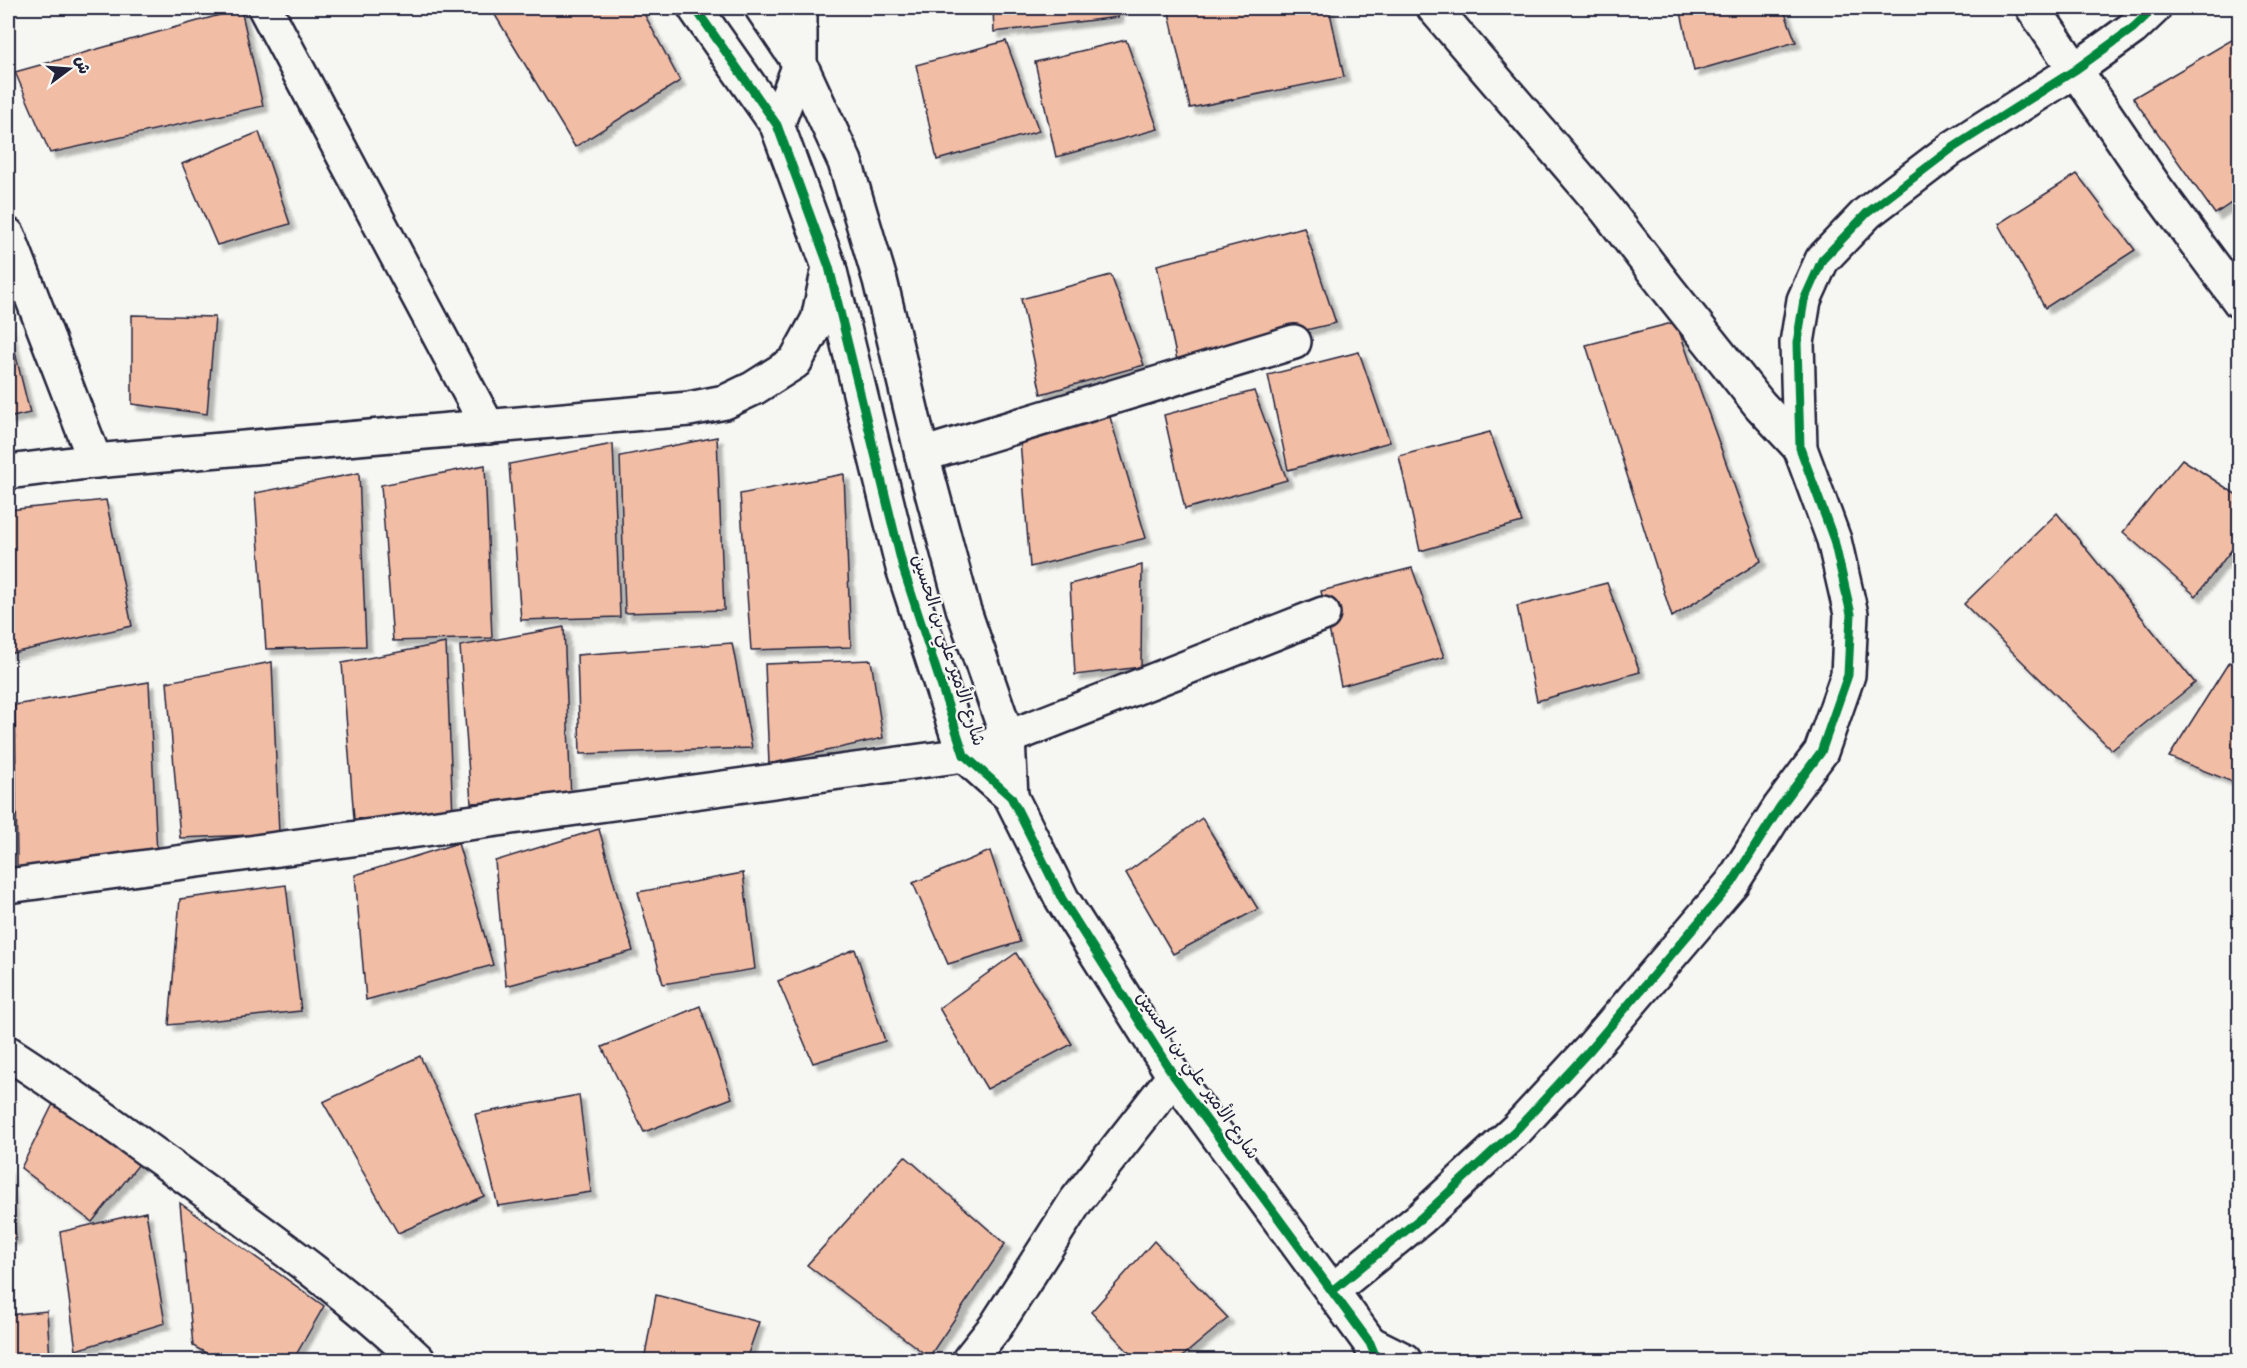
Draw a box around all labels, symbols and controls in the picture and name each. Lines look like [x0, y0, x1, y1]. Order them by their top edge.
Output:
north arrow [39, 39, 99, 99]
text: ش [71, 54, 94, 76]
street label: شارع الأمير علي بن الحسين [903, 551, 991, 750]
street label: شارع الأمير علي بن الحسين [1127, 986, 1265, 1166]

